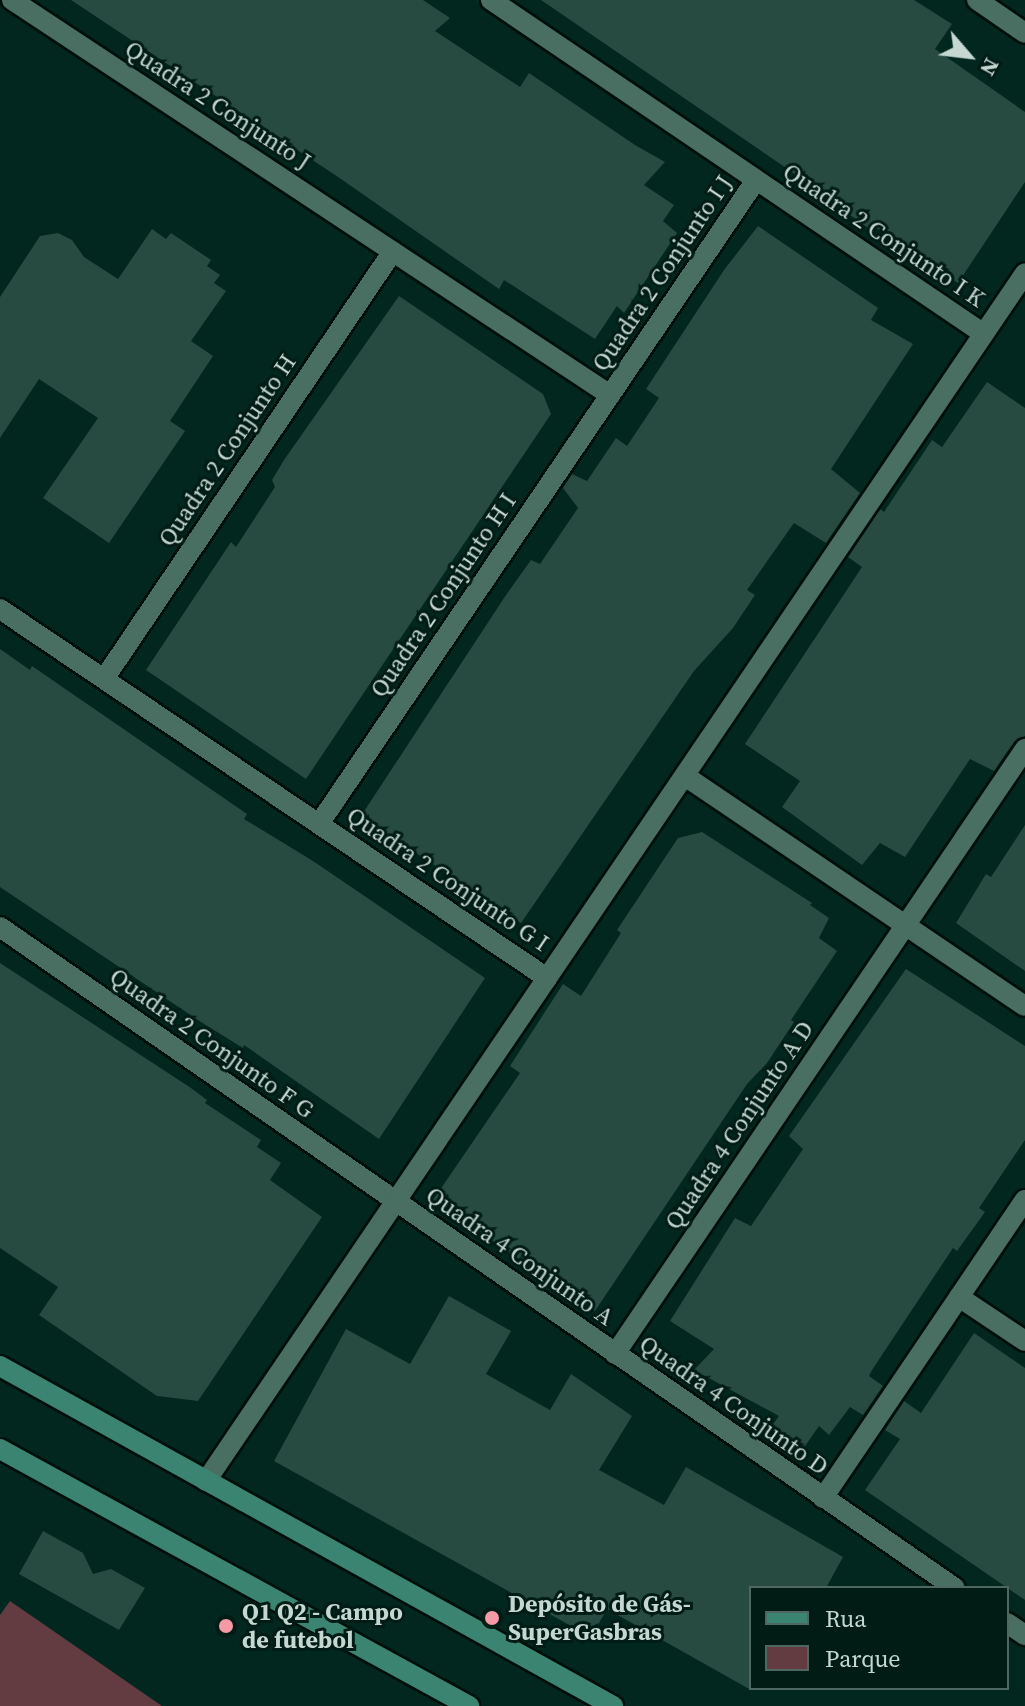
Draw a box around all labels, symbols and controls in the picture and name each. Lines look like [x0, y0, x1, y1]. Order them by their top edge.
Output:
north arrow [929, 16, 1009, 96]
street label: Quadra 2 Conjunto J [120, 34, 316, 176]
text: N [973, 53, 1007, 81]
street label: Quadra 2 Conjunto I K [778, 157, 990, 313]
street label: Quadra 2 Conjunto I J [586, 170, 738, 376]
street label: Quadra 2 Conjunto H [152, 348, 302, 552]
street label: Quadra 2 Conjunto H I [364, 487, 522, 703]
street label: Quadra 2 Conjunto G I [342, 801, 554, 957]
street label: Quadra 2 Conjunto F G [104, 962, 320, 1124]
street label: Quadra 4 Conjunto A D [659, 1015, 819, 1235]
street label: Quadra 4 Conjunto A [421, 1180, 619, 1332]
street label: Quadra 4 Conjunto D [634, 1329, 834, 1481]
legend [749, 1586, 1009, 1690]
place label: Depósito de Gás- SuperGasbras [508, 1590, 691, 1646]
place label: Q1 Q2 - Campo de futebol [242, 1598, 403, 1654]
text: Rua [825, 1602, 867, 1635]
marker: Depósito de Gás- SuperGasbras [483, 1609, 501, 1627]
marker: Q1 Q2 - Campo de futebol [217, 1617, 235, 1635]
text: Parque [825, 1642, 901, 1675]

